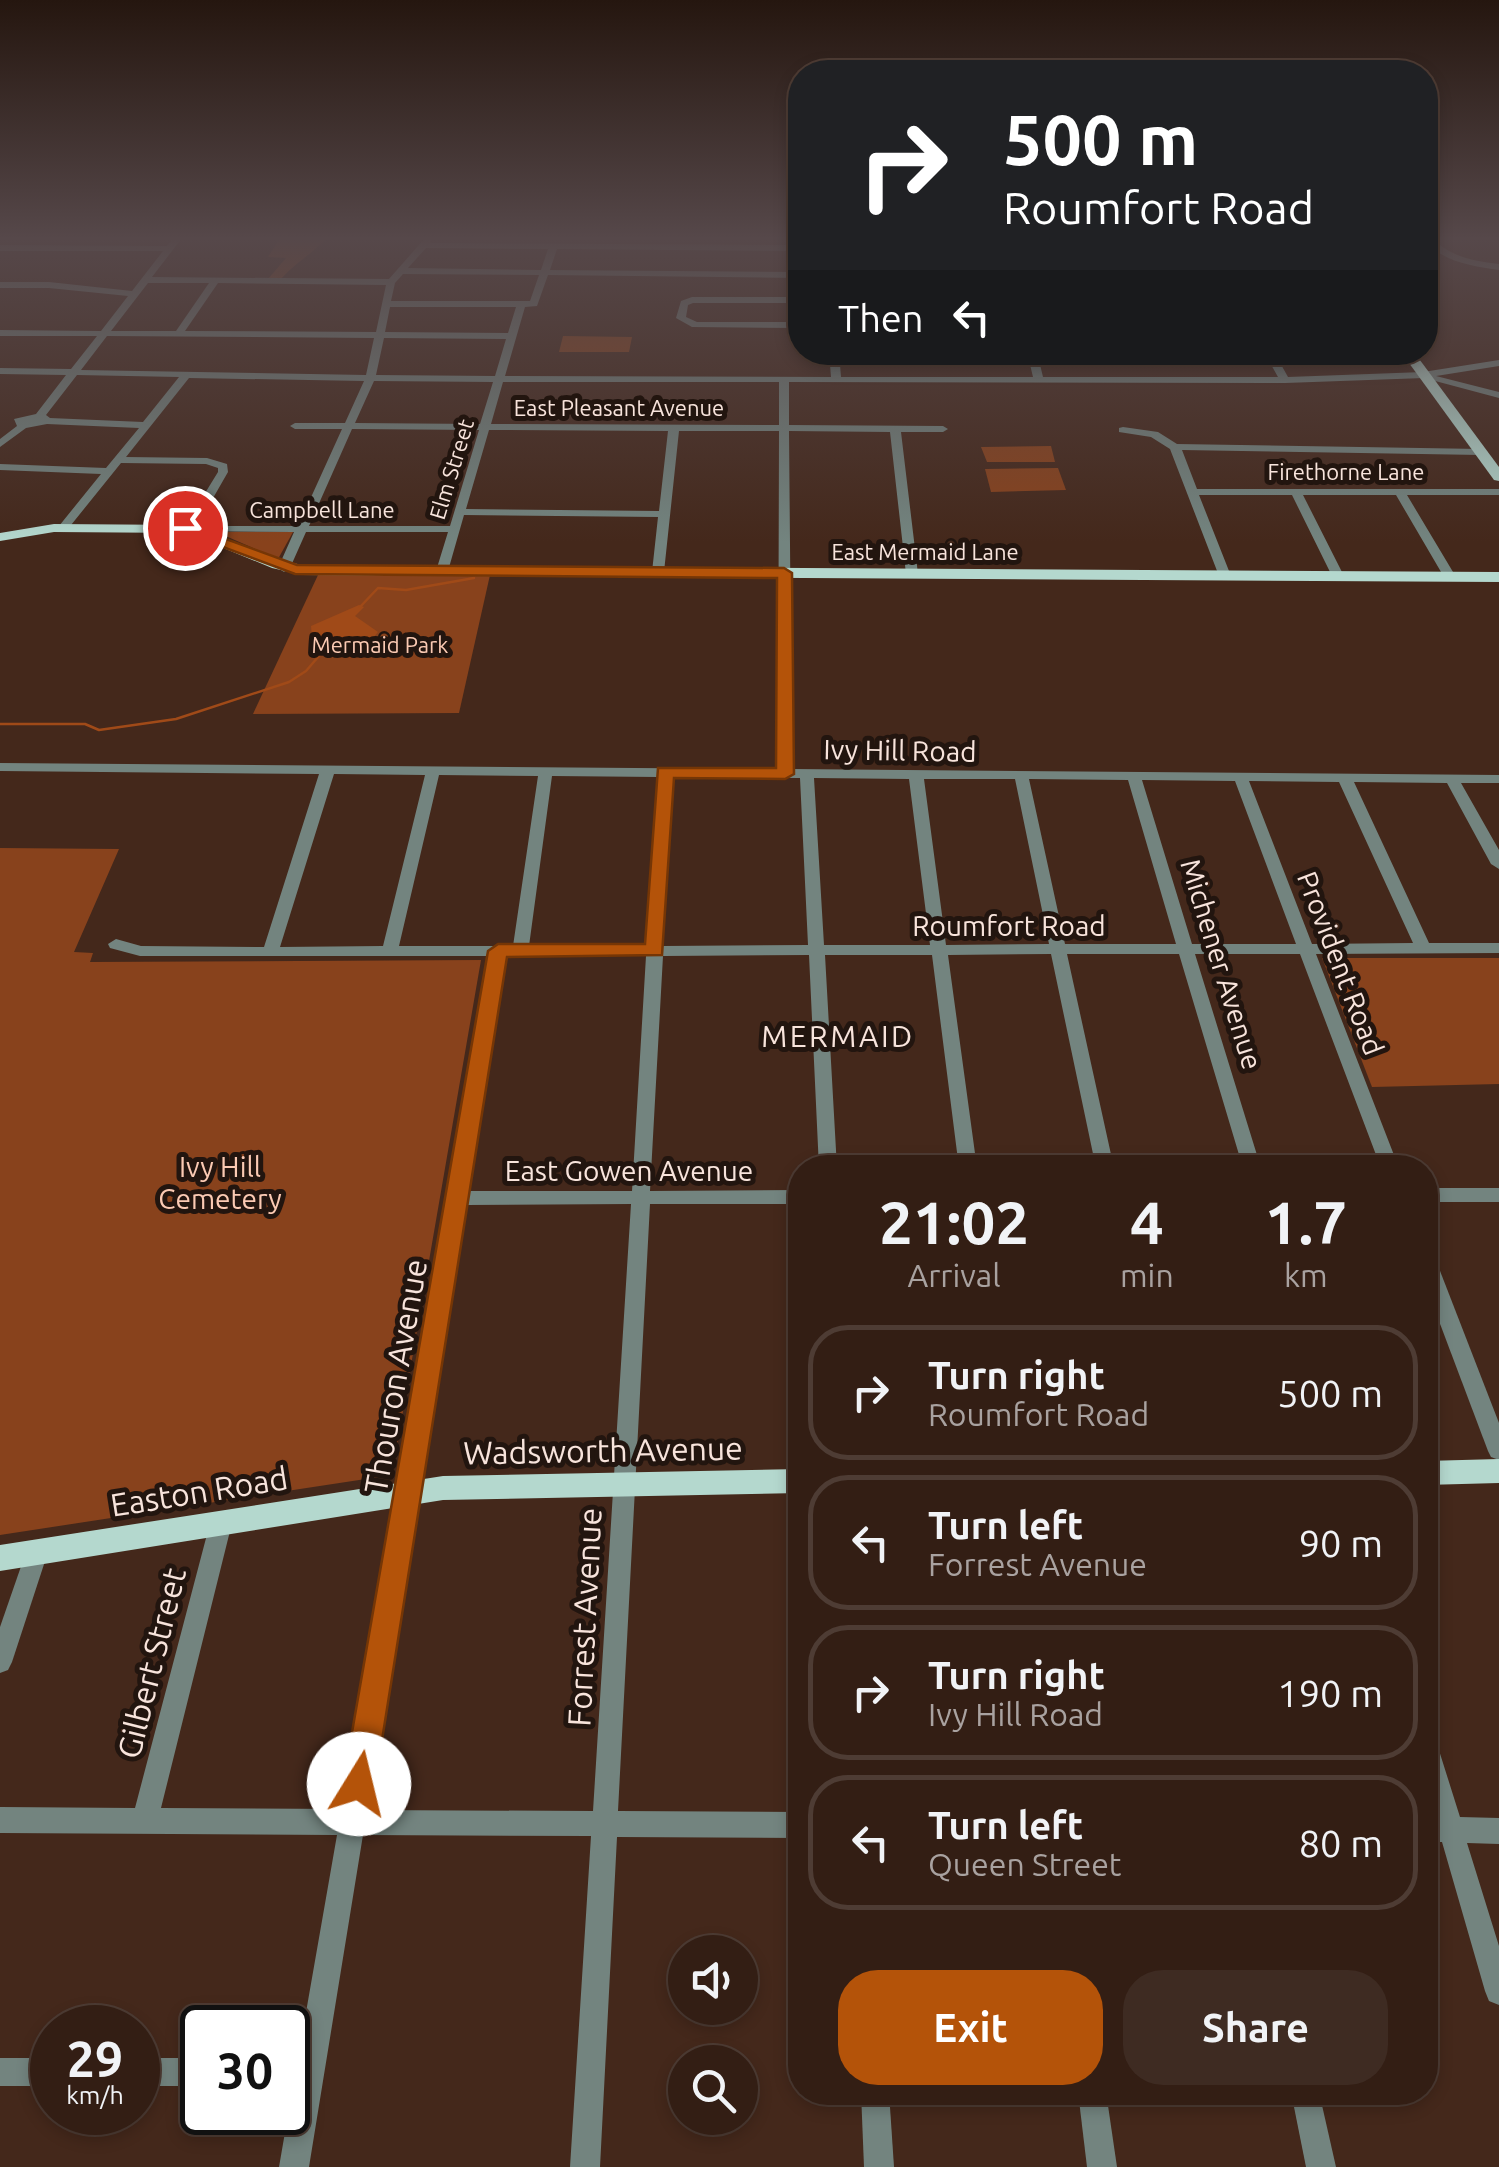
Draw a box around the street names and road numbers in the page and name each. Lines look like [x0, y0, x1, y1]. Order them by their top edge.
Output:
street label: East Pleasant Avenue [514, 395, 724, 420]
street label: Elm Street [424, 415, 478, 522]
street label: Firethorne Lane [1268, 459, 1424, 484]
street label: Campbell Lane [249, 497, 395, 522]
street label: East Mermaid Lane [831, 539, 1019, 564]
street label: Ivy Hill Road [823, 733, 977, 767]
street label: Michener Avenue [1175, 855, 1269, 1073]
street label: Provident Road [1292, 867, 1390, 1059]
street label: Roumfort Road [912, 910, 1106, 941]
street label: East Gowen Avenue [505, 1155, 753, 1186]
street label: Thouron Avenue [357, 1256, 433, 1496]
street label: Wadsworth Avenue [463, 1430, 743, 1470]
street label: Easton Road [108, 1459, 290, 1523]
street label: Forrest Avenue [560, 1507, 608, 1727]
street label: Gilbert Street [110, 1564, 192, 1762]

